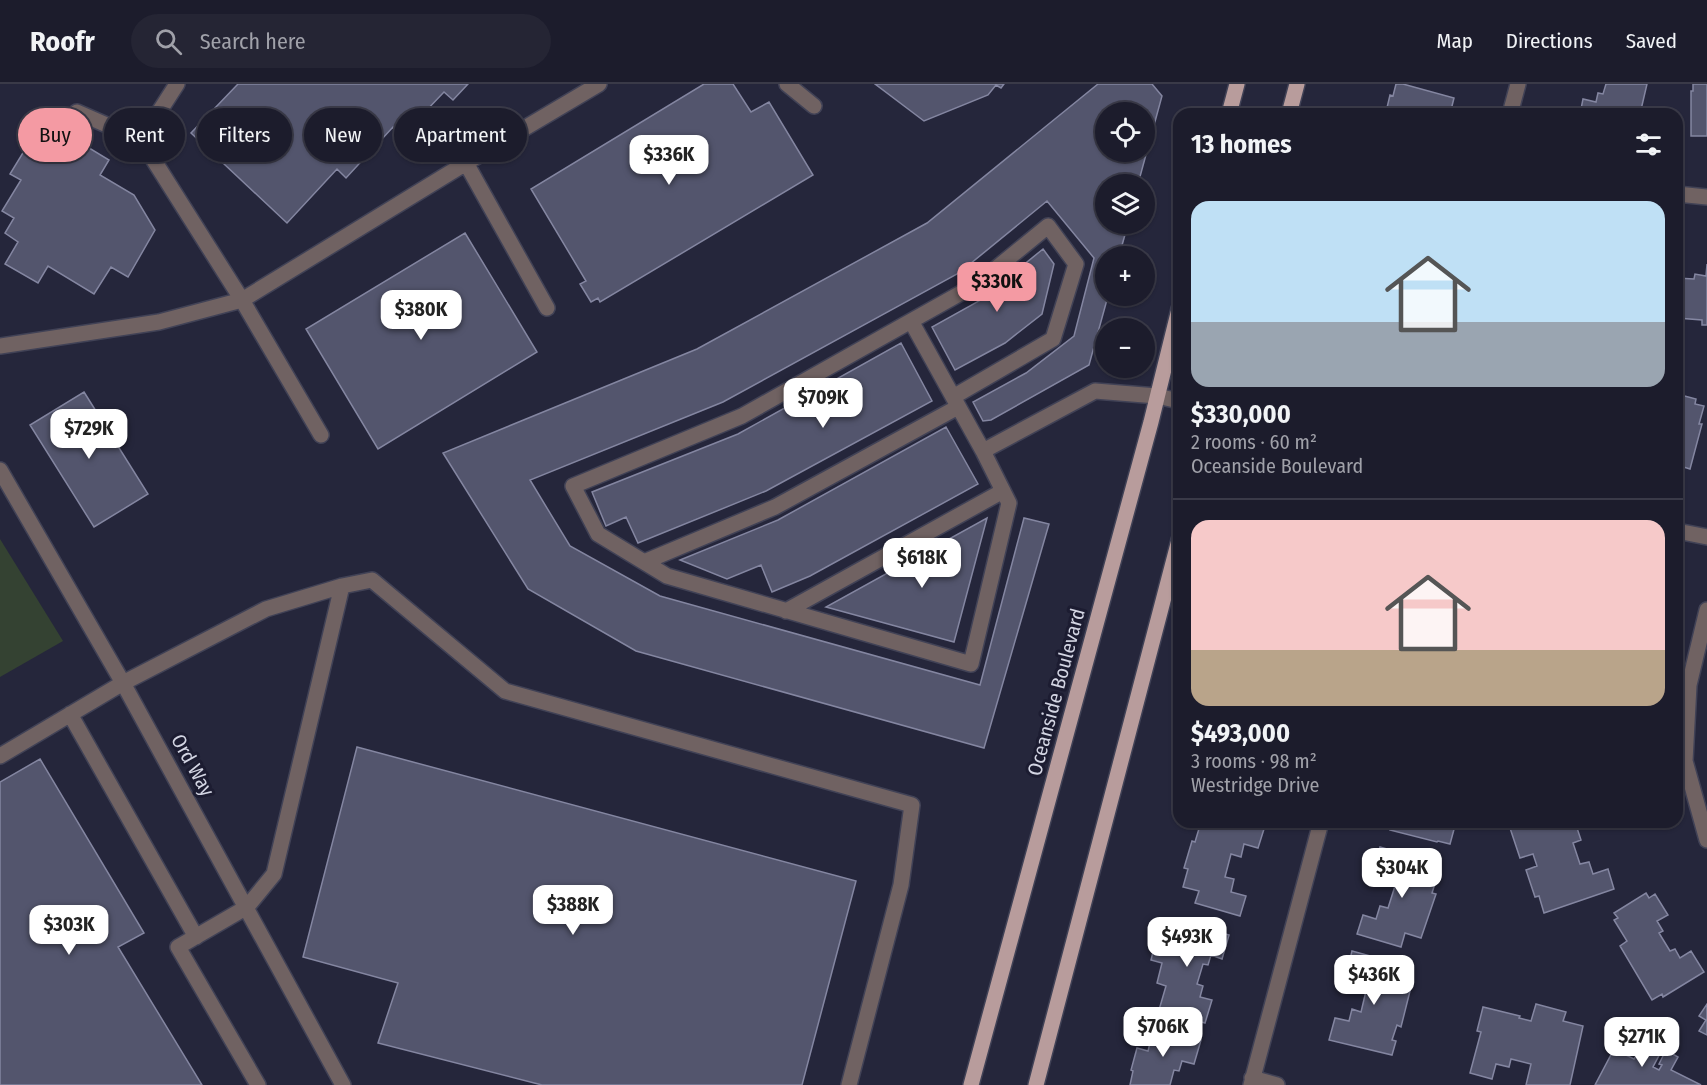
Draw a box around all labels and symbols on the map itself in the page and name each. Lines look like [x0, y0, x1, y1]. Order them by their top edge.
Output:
pin: $336K [627, 135, 711, 186]
pin: $330K [955, 262, 1039, 313]
pin: $380K [379, 290, 463, 341]
pin: $709K [781, 378, 865, 429]
pin: $729K [47, 409, 131, 460]
pin: $618K [880, 538, 964, 589]
street label: Oceanside Boulevard [1022, 606, 1090, 778]
street label: Ord Way [166, 730, 220, 800]
pin: $304K [1360, 848, 1444, 899]
pin: $388K [531, 885, 615, 936]
pin: $303K [27, 905, 111, 956]
pin: $493K [1145, 917, 1229, 968]
pin: $436K [1332, 955, 1416, 1006]
pin: $706K [1121, 1007, 1205, 1058]
pin: $271K [1600, 1017, 1684, 1068]

